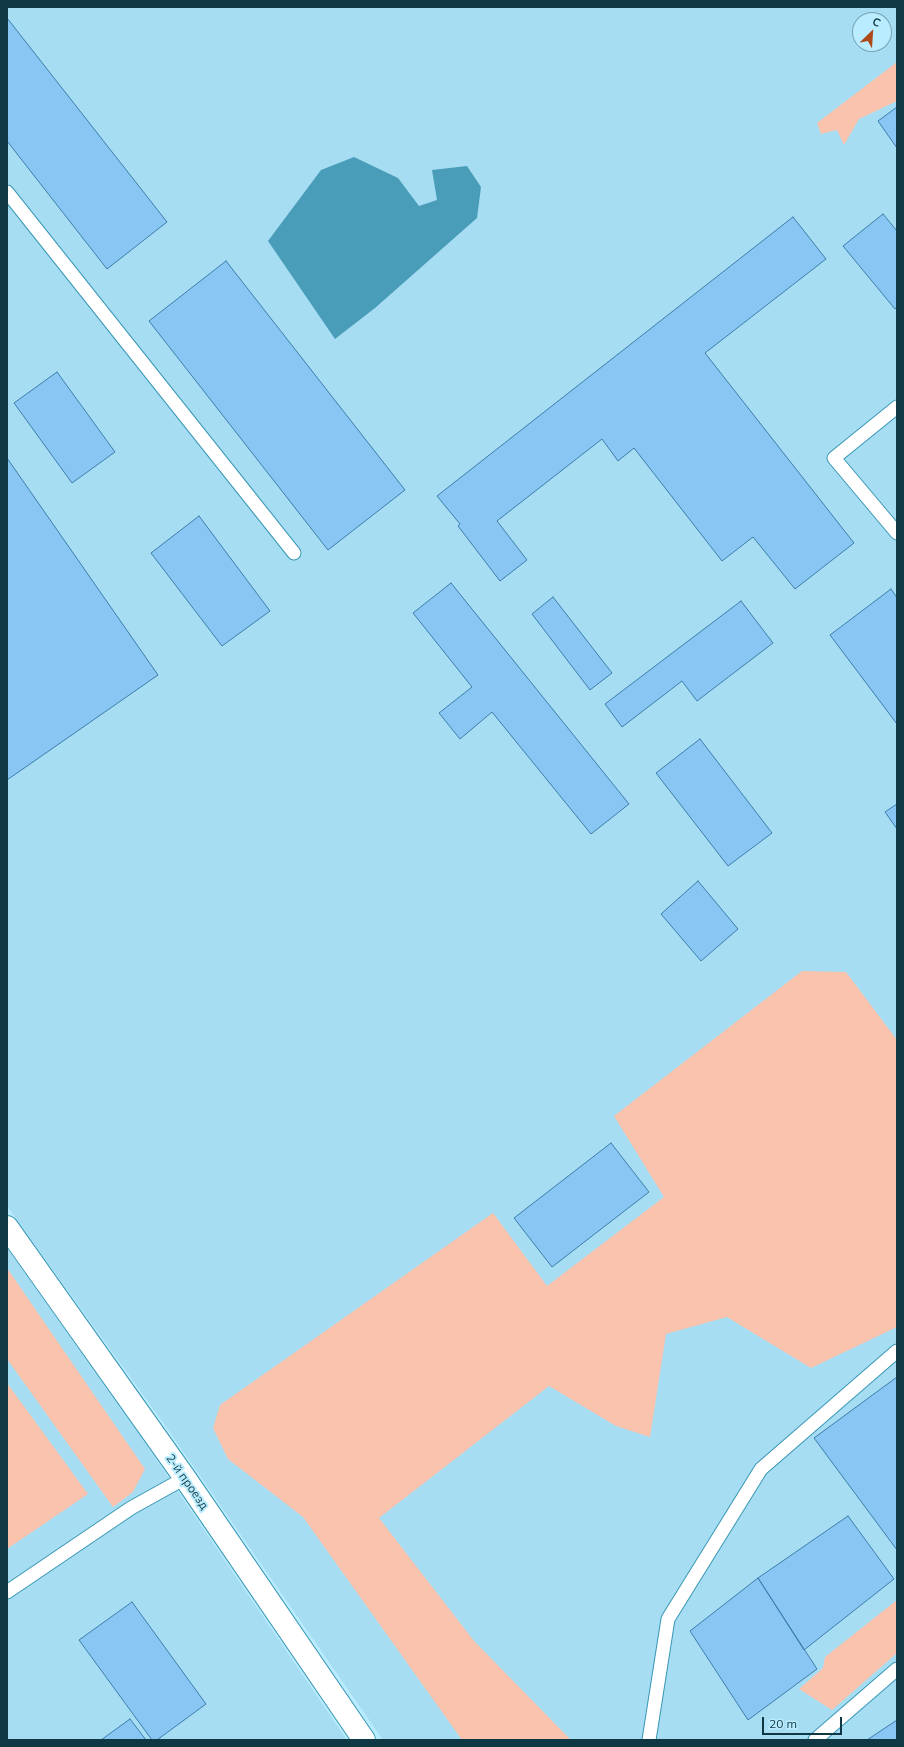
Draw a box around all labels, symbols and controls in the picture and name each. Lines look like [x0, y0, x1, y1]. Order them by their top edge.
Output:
north arrow [852, 12, 892, 52]
text: С [870, 14, 883, 30]
street label: 2-й проезд [163, 1452, 211, 1512]
scale bar [764, 1709, 844, 1735]
text: 20 m [769, 1716, 797, 1731]

